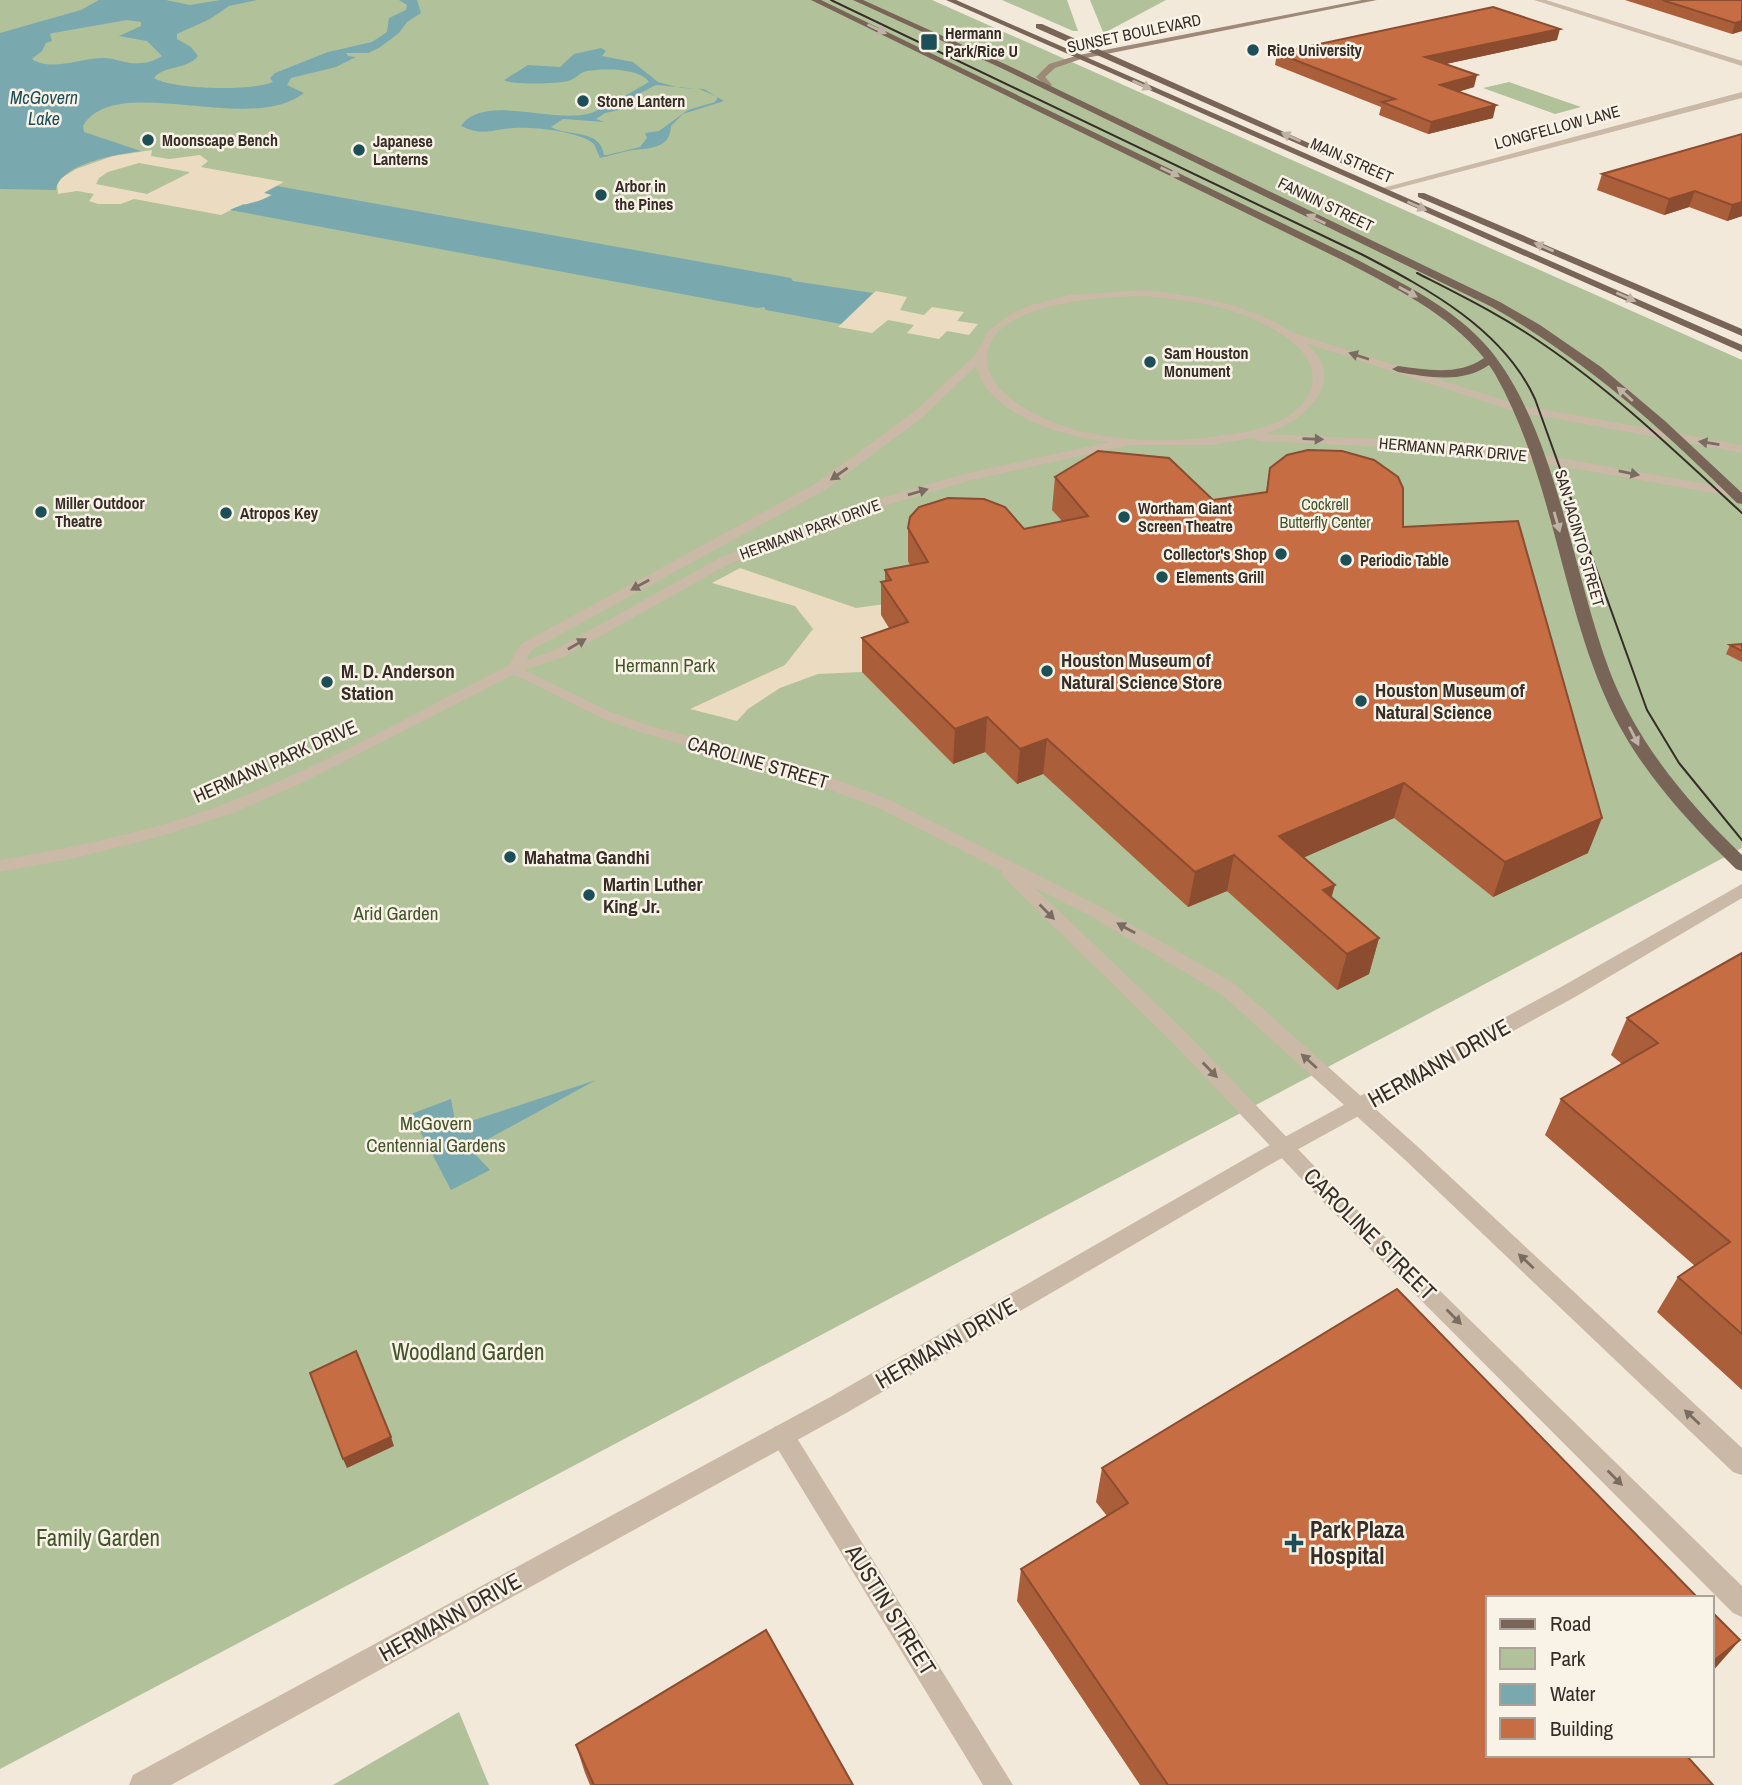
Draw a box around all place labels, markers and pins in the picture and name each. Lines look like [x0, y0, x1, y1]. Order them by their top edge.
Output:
place label: Hermann Park/Rice U [945, 22, 1018, 62]
marker: Hermann Park/Rice U [919, 32, 939, 52]
place label: Rice University [1267, 39, 1363, 61]
marker: Rice University [1245, 42, 1261, 58]
place label: Stone Lantern [597, 90, 685, 112]
marker: Stone Lantern [575, 93, 591, 109]
place label: Moonscape Bench [162, 129, 278, 151]
place label: Japanese Lanterns [373, 130, 433, 170]
marker: Moonscape Bench [140, 132, 156, 148]
marker: Japanese Lanterns [351, 142, 367, 158]
place label: Arbor in the Pines [615, 175, 673, 215]
marker: Arbor in the Pines [593, 187, 609, 203]
place label: Sam Houston Monument [1164, 342, 1249, 382]
marker: Sam Houston Monument [1142, 354, 1158, 370]
place label: Miller Outdoor Theatre [55, 492, 146, 532]
place label: Wortham Giant Screen Theatre [1138, 497, 1233, 537]
place label: Atropos Key [240, 502, 319, 524]
marker: Miller Outdoor Theatre [33, 504, 49, 520]
marker: Atropos Key [218, 505, 234, 521]
marker: Wortham Giant Screen Theatre [1116, 509, 1132, 525]
place label: Collector's Shop [1163, 543, 1267, 565]
marker: Collector's Shop [1273, 546, 1289, 562]
place label: Periodic Table [1360, 549, 1449, 571]
marker: Periodic Table [1338, 552, 1354, 568]
place label: Elements Grill [1176, 566, 1264, 588]
marker: Elements Grill [1154, 569, 1170, 585]
place label: Houston Museum of Natural Science Store [1061, 647, 1222, 695]
place label: M. D. Anderson Station [341, 658, 455, 706]
marker: Houston Museum of Natural Science Store [1039, 663, 1055, 679]
marker: M. D. Anderson Station [319, 674, 335, 690]
place label: Houston Museum of Natural Science [1375, 677, 1526, 725]
marker: Houston Museum of Natural Science [1353, 693, 1369, 709]
place label: Mahatma Gandhi [524, 844, 650, 870]
marker: Mahatma Gandhi [502, 849, 518, 865]
place label: Martin Luther King Jr. [603, 871, 703, 919]
marker: Martin Luther King Jr. [581, 887, 597, 903]
place label: Park Plaza Hospital [1310, 1514, 1405, 1571]
marker: Park Plaza Hospital [1284, 1533, 1304, 1553]

